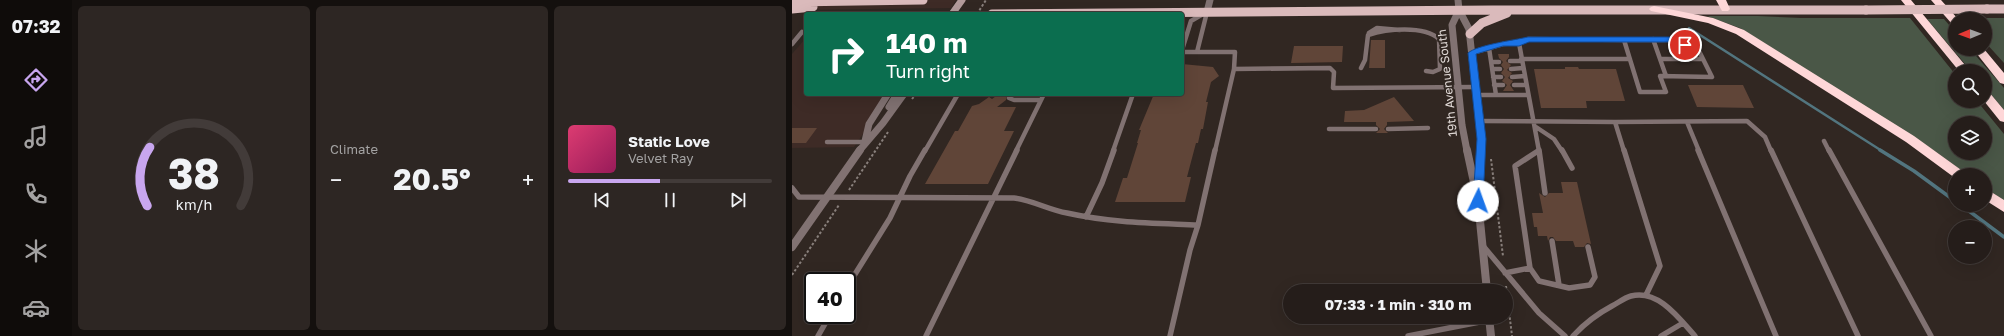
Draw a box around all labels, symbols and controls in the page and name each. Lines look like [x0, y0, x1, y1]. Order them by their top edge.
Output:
north arrow [1948, 12, 1992, 56]
map controls [1948, 12, 1992, 264]
text: 07:32 [11, 15, 61, 37]
text: 140 m [886, 26, 968, 59]
icon: right [820, 28, 872, 80]
pin [1668, 28, 1702, 62]
street label: 19th Avenue South [1434, 29, 1460, 137]
icon: arrive [1674, 34, 1696, 56]
text: Turn right [886, 60, 970, 82]
button: search [1948, 64, 1992, 108]
icon: directions [22, 66, 50, 94]
button: layers [1948, 116, 1992, 160]
icon: music [22, 123, 50, 151]
text: Static Love [628, 132, 710, 150]
text: Climate [330, 141, 378, 157]
text: 38 [168, 148, 220, 198]
text: Velvet Ray [628, 150, 693, 166]
text: 20.5° [393, 161, 471, 197]
text: − [330, 166, 342, 193]
text: + [522, 166, 534, 193]
button: + [1948, 168, 1992, 212]
icon: phone [22, 180, 50, 208]
position arrow [1457, 180, 1499, 222]
icon: previous [591, 189, 613, 211]
icon: pause [659, 189, 681, 211]
icon: next [727, 189, 749, 211]
text: km/h [176, 196, 212, 213]
button: − [1948, 220, 1992, 264]
icon: climate [22, 237, 50, 265]
speed limit sign: 40 [804, 272, 856, 324]
icon: car [22, 294, 50, 322]
text: 07:33 · 1 min · 310 m [1325, 295, 1471, 313]

